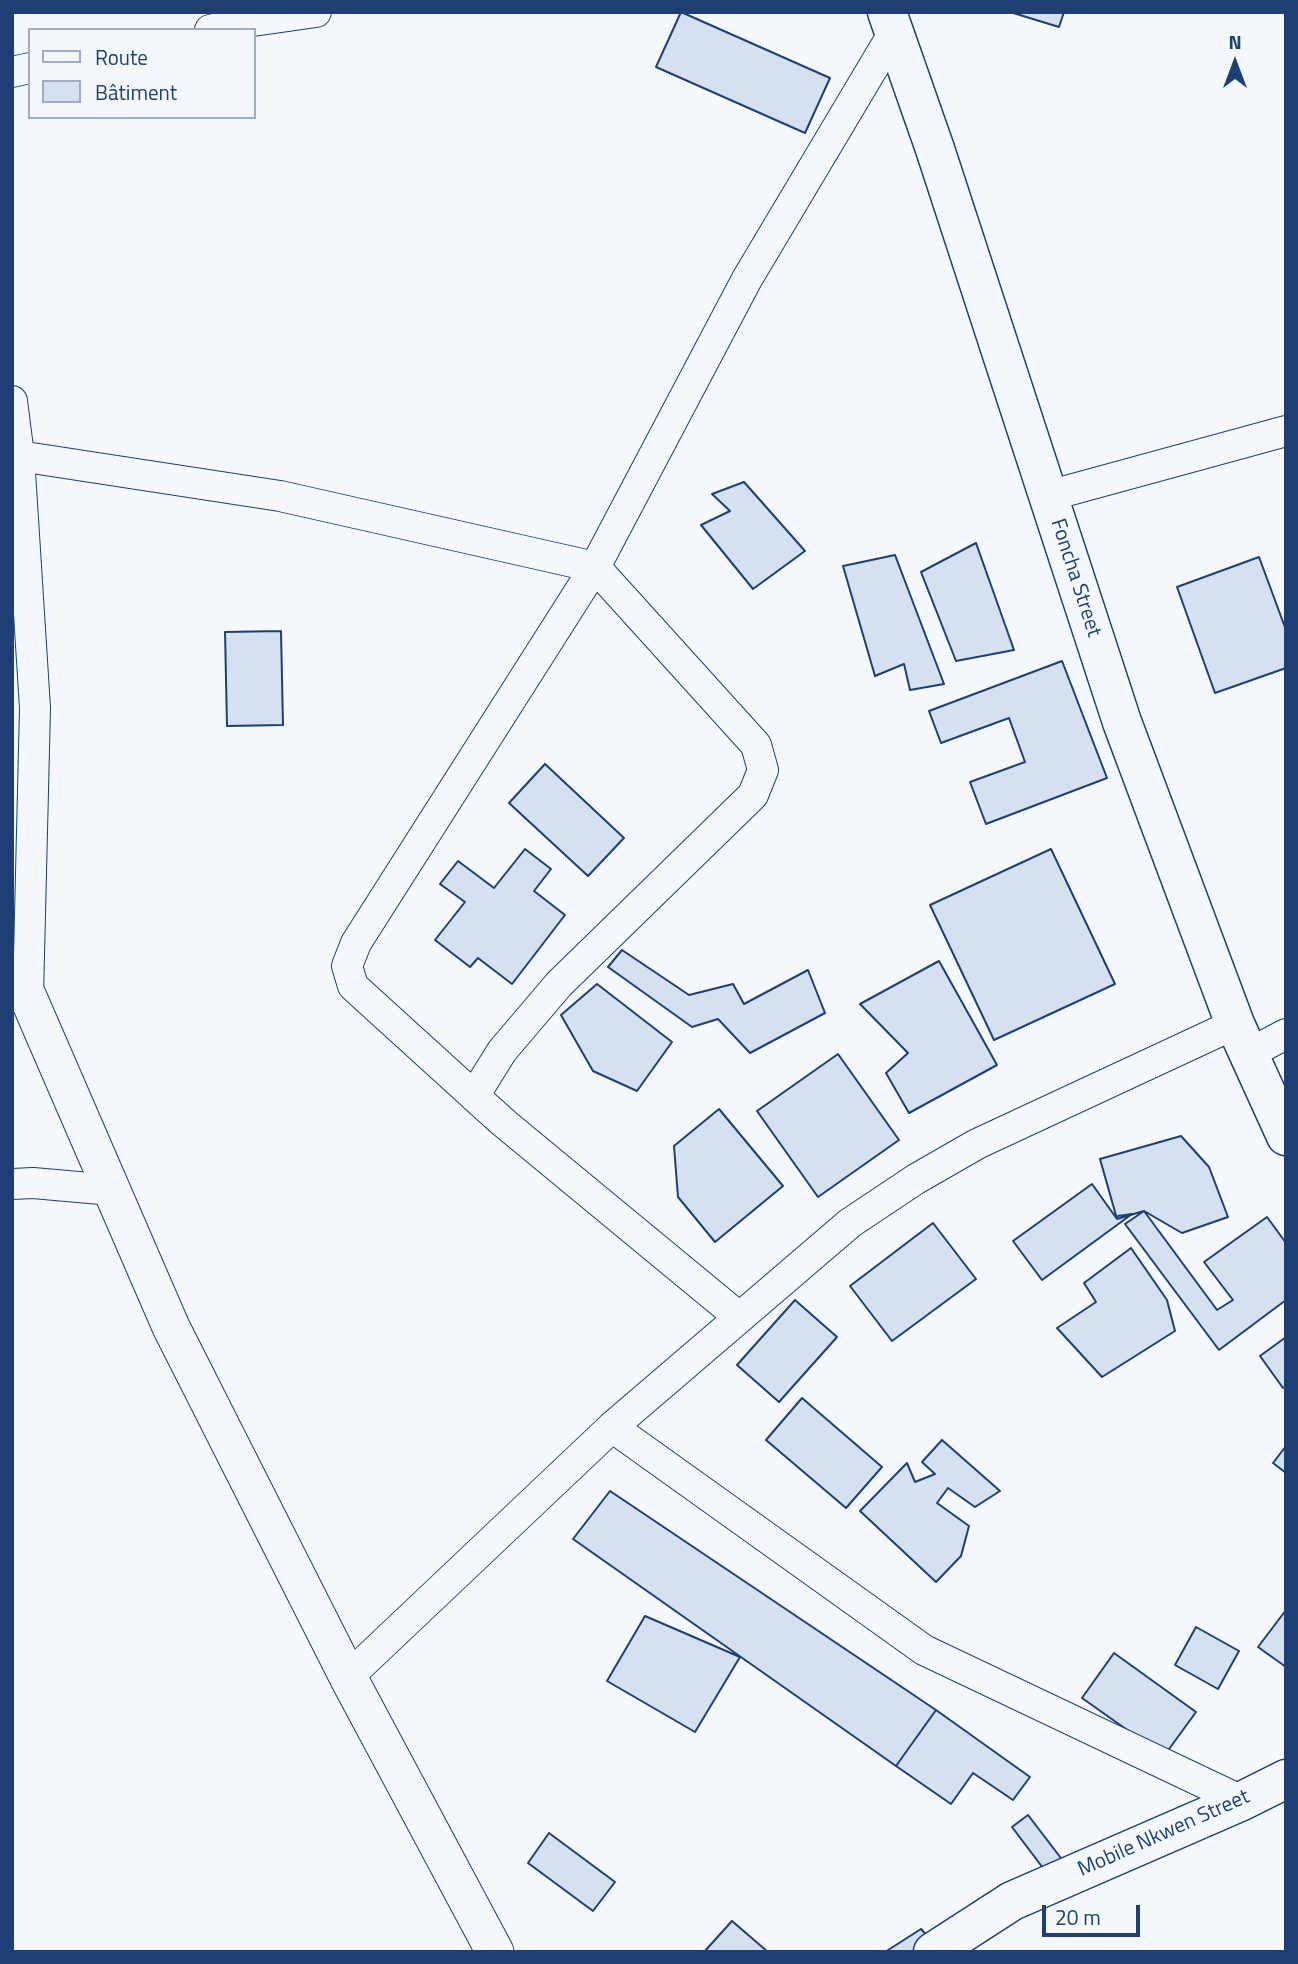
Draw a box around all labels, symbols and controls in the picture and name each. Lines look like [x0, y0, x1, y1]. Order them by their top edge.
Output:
text: N [1228, 27, 1242, 56]
legend [28, 28, 256, 119]
north arrow [1200, 28, 1270, 98]
text: Route [95, 41, 148, 73]
text: Bâtiment [95, 76, 177, 108]
street label: Foncha Street [1044, 516, 1106, 640]
street label: Mobile Nkwen Street [1074, 1785, 1254, 1883]
scale bar [1046, 1890, 1144, 1934]
text: 20 m [1055, 1901, 1101, 1933]

